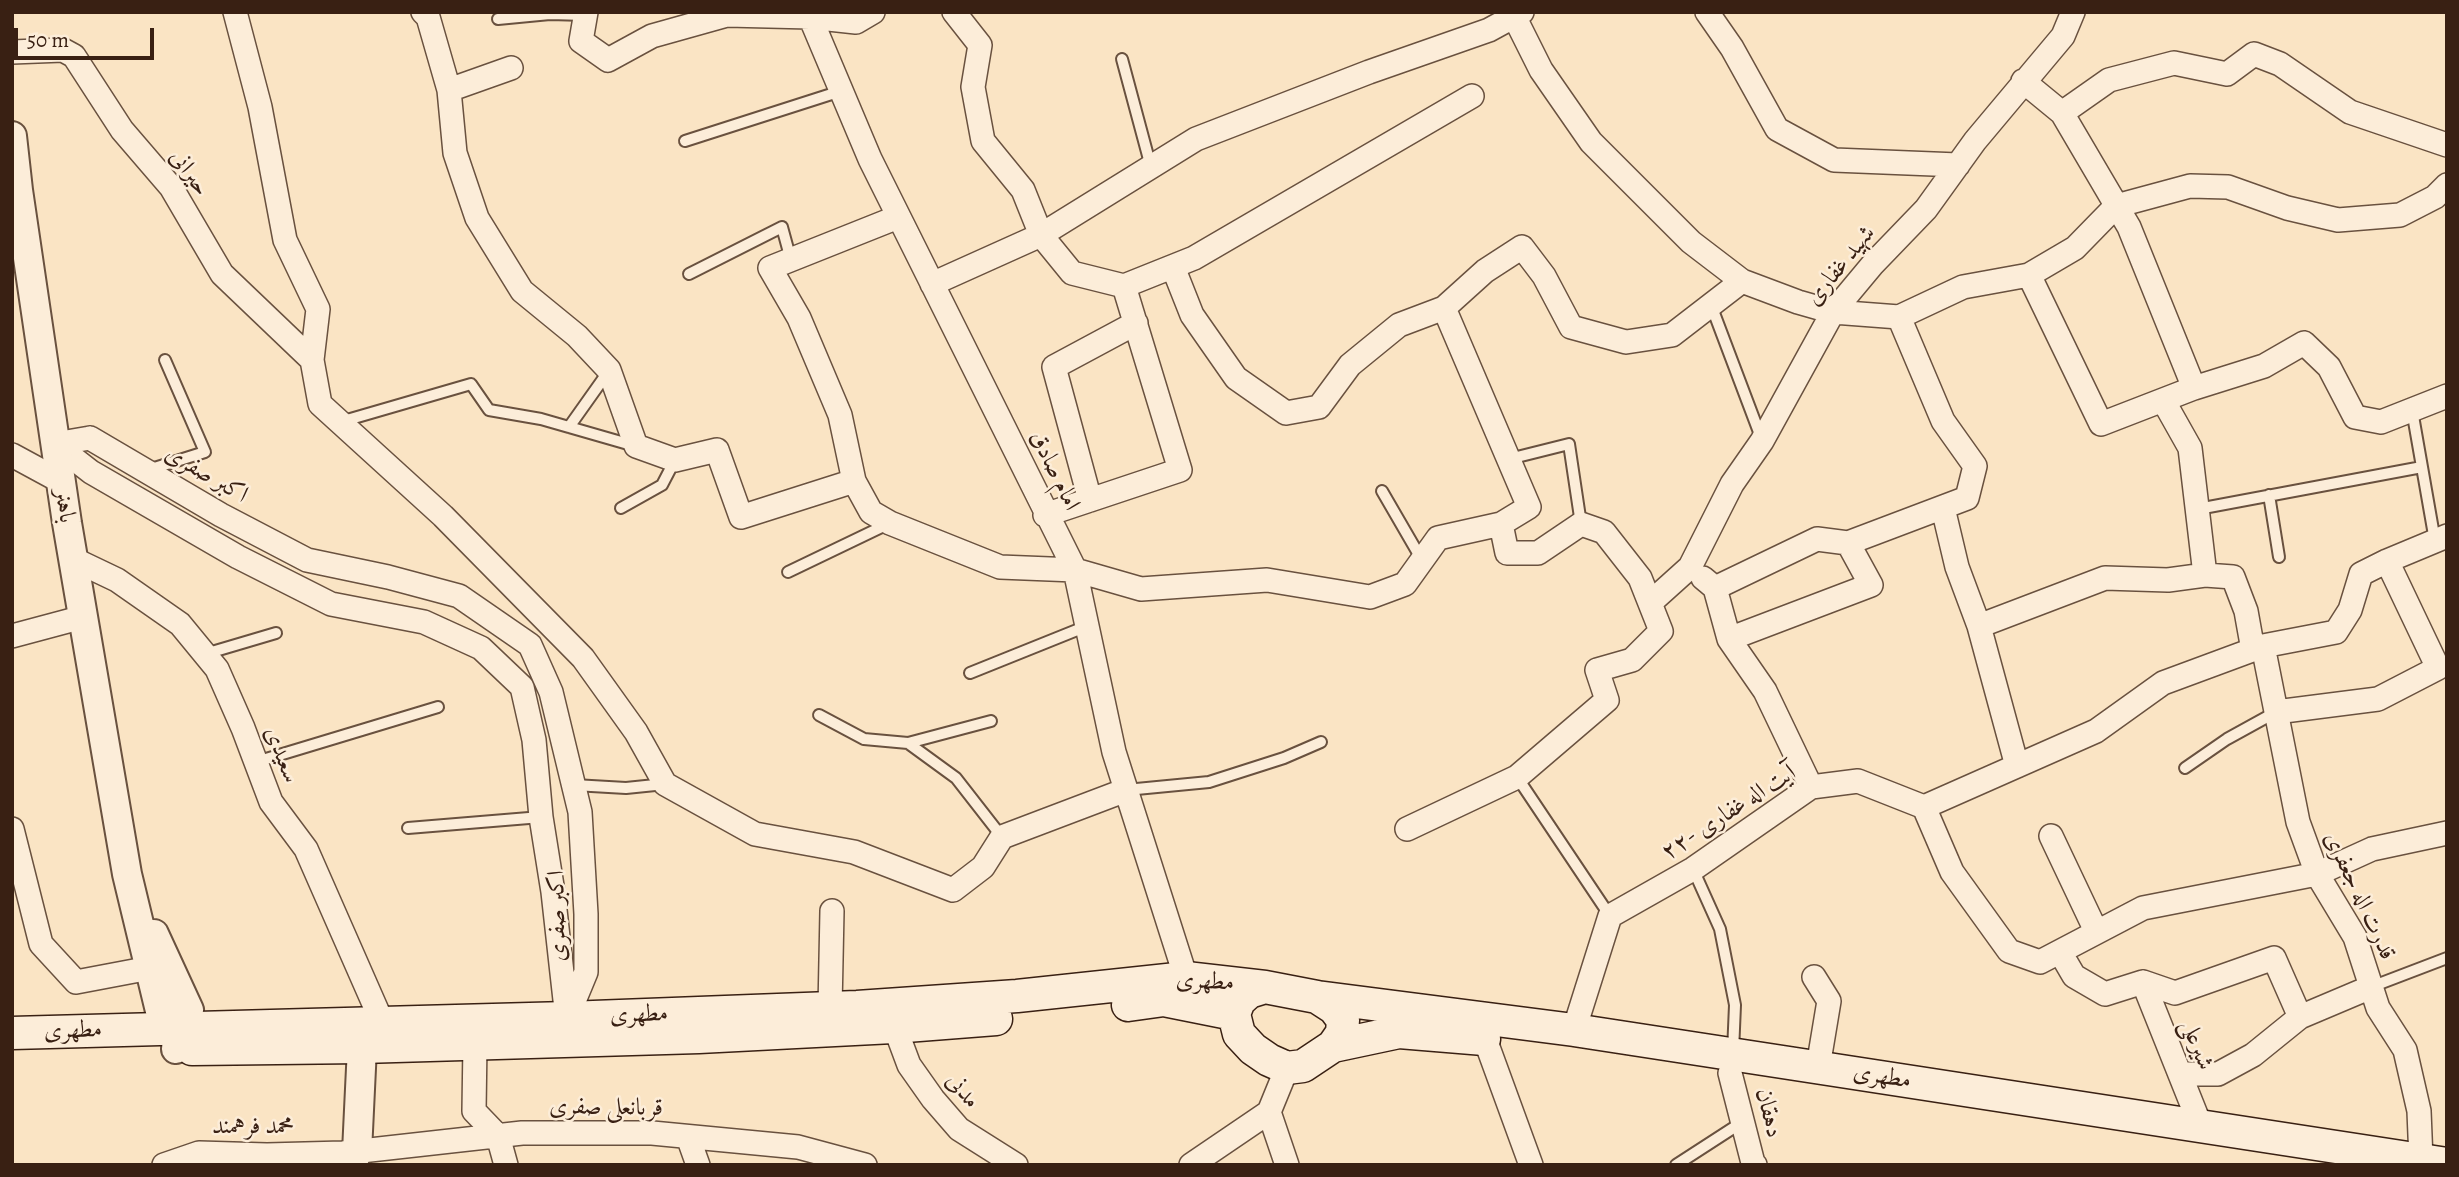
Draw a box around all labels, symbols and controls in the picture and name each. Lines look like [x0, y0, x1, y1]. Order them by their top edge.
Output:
scale bar [18, 14, 158, 58]
text: 50 m [27, 26, 69, 54]
street label: حیرانی [162, 144, 216, 202]
street label: شهید غفاری [1800, 220, 1882, 312]
street label: امام صادق [1022, 426, 1086, 516]
street label: اکبر صفری [159, 440, 253, 510]
street label: باهنر [47, 487, 81, 525]
street label: سعیدی [257, 723, 305, 787]
street label: ۲۲- آیت اله غفاری [1656, 759, 1802, 867]
street label: قدرت اله جعفری [2317, 827, 2401, 965]
street label: اکبر صفری [543, 870, 573, 962]
street label: مطهری [1175, 966, 1235, 998]
street label: مطهری [609, 1000, 669, 1030]
street label: شیرعلی [2173, 1015, 2219, 1075]
street label: مطهری [43, 1016, 103, 1046]
street label: مطهری [1851, 1058, 1913, 1096]
street label: مدنی [939, 1067, 985, 1115]
street label: دهقان [1748, 1085, 1788, 1141]
street label: قربانعلی صفری [549, 1093, 663, 1123]
street label: محمد فرهمند [212, 1113, 294, 1141]

